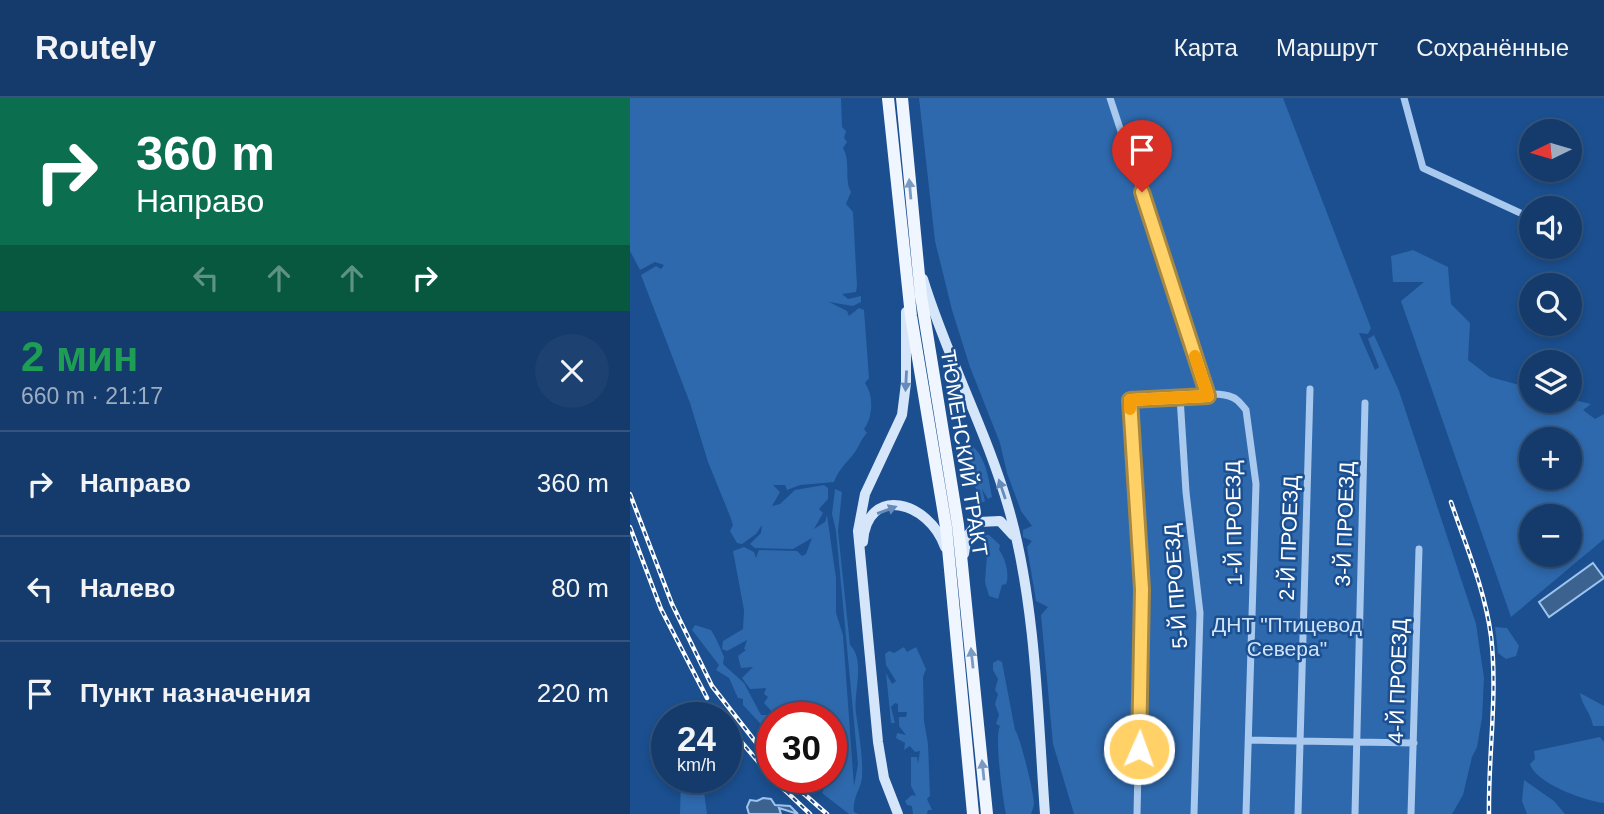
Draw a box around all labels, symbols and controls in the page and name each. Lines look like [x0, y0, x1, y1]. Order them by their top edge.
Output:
text: Routely [35, 29, 156, 66]
text: Карта [1174, 34, 1238, 61]
text: Маршрут [1276, 34, 1378, 61]
text: Сохранённые [1416, 34, 1569, 61]
north arrow [1519, 119, 1582, 182]
map controls [1519, 119, 1582, 567]
pin [1112, 120, 1172, 192]
icon: right [21, 126, 112, 217]
text: 360 m [136, 126, 275, 180]
icon: arrive [1123, 131, 1161, 169]
one-way arrow [904, 178, 915, 200]
text: Направо [136, 183, 264, 219]
button: sound [1519, 196, 1582, 259]
icon: left [187, 259, 225, 297]
icon: ahead [260, 259, 298, 297]
icon: ahead [333, 259, 371, 297]
icon: right [406, 259, 444, 297]
button: search [1519, 273, 1582, 336]
text: 2 мин [21, 333, 138, 380]
button: close [535, 334, 609, 408]
street label: ТЮМЕНСКИЙ ТРАКТ [937, 348, 992, 558]
button: layers [1519, 350, 1582, 413]
one-way arrow [900, 370, 911, 392]
text: 660 m · 21:17 [21, 383, 163, 409]
button: + [1519, 427, 1582, 490]
street label: 1-Й ПРОЕЗД [1221, 460, 1246, 586]
street label: 3-Й ПРОЕЗД [1331, 461, 1358, 587]
icon: right [21, 465, 59, 503]
text: Направо [80, 468, 191, 498]
text: 360 m [537, 468, 609, 498]
street label: 2-Й ПРОЕЗД [1275, 475, 1302, 601]
one-way arrow [996, 478, 1007, 499]
one-way arrow [876, 504, 897, 515]
button: − [1519, 504, 1582, 567]
street label: 5-Й ПРОЕЗД [1160, 523, 1191, 649]
icon: left [21, 570, 59, 608]
text: Налево [80, 573, 175, 603]
text: 80 m [551, 573, 609, 603]
park label: ДНТ "Птицевод Севера" [1212, 613, 1362, 660]
street label: 4-Й ПРОЕЗД [1384, 618, 1411, 744]
one-way arrow [966, 647, 977, 669]
icon: arrive [21, 675, 59, 713]
text: Пункт назначения [80, 678, 311, 708]
text: 220 m [537, 678, 609, 708]
speed limit sign: 30 [756, 702, 847, 793]
position arrow [1102, 712, 1176, 786]
text: 24 [677, 719, 716, 758]
text: km/h [677, 755, 716, 775]
one-way arrow [977, 759, 988, 781]

